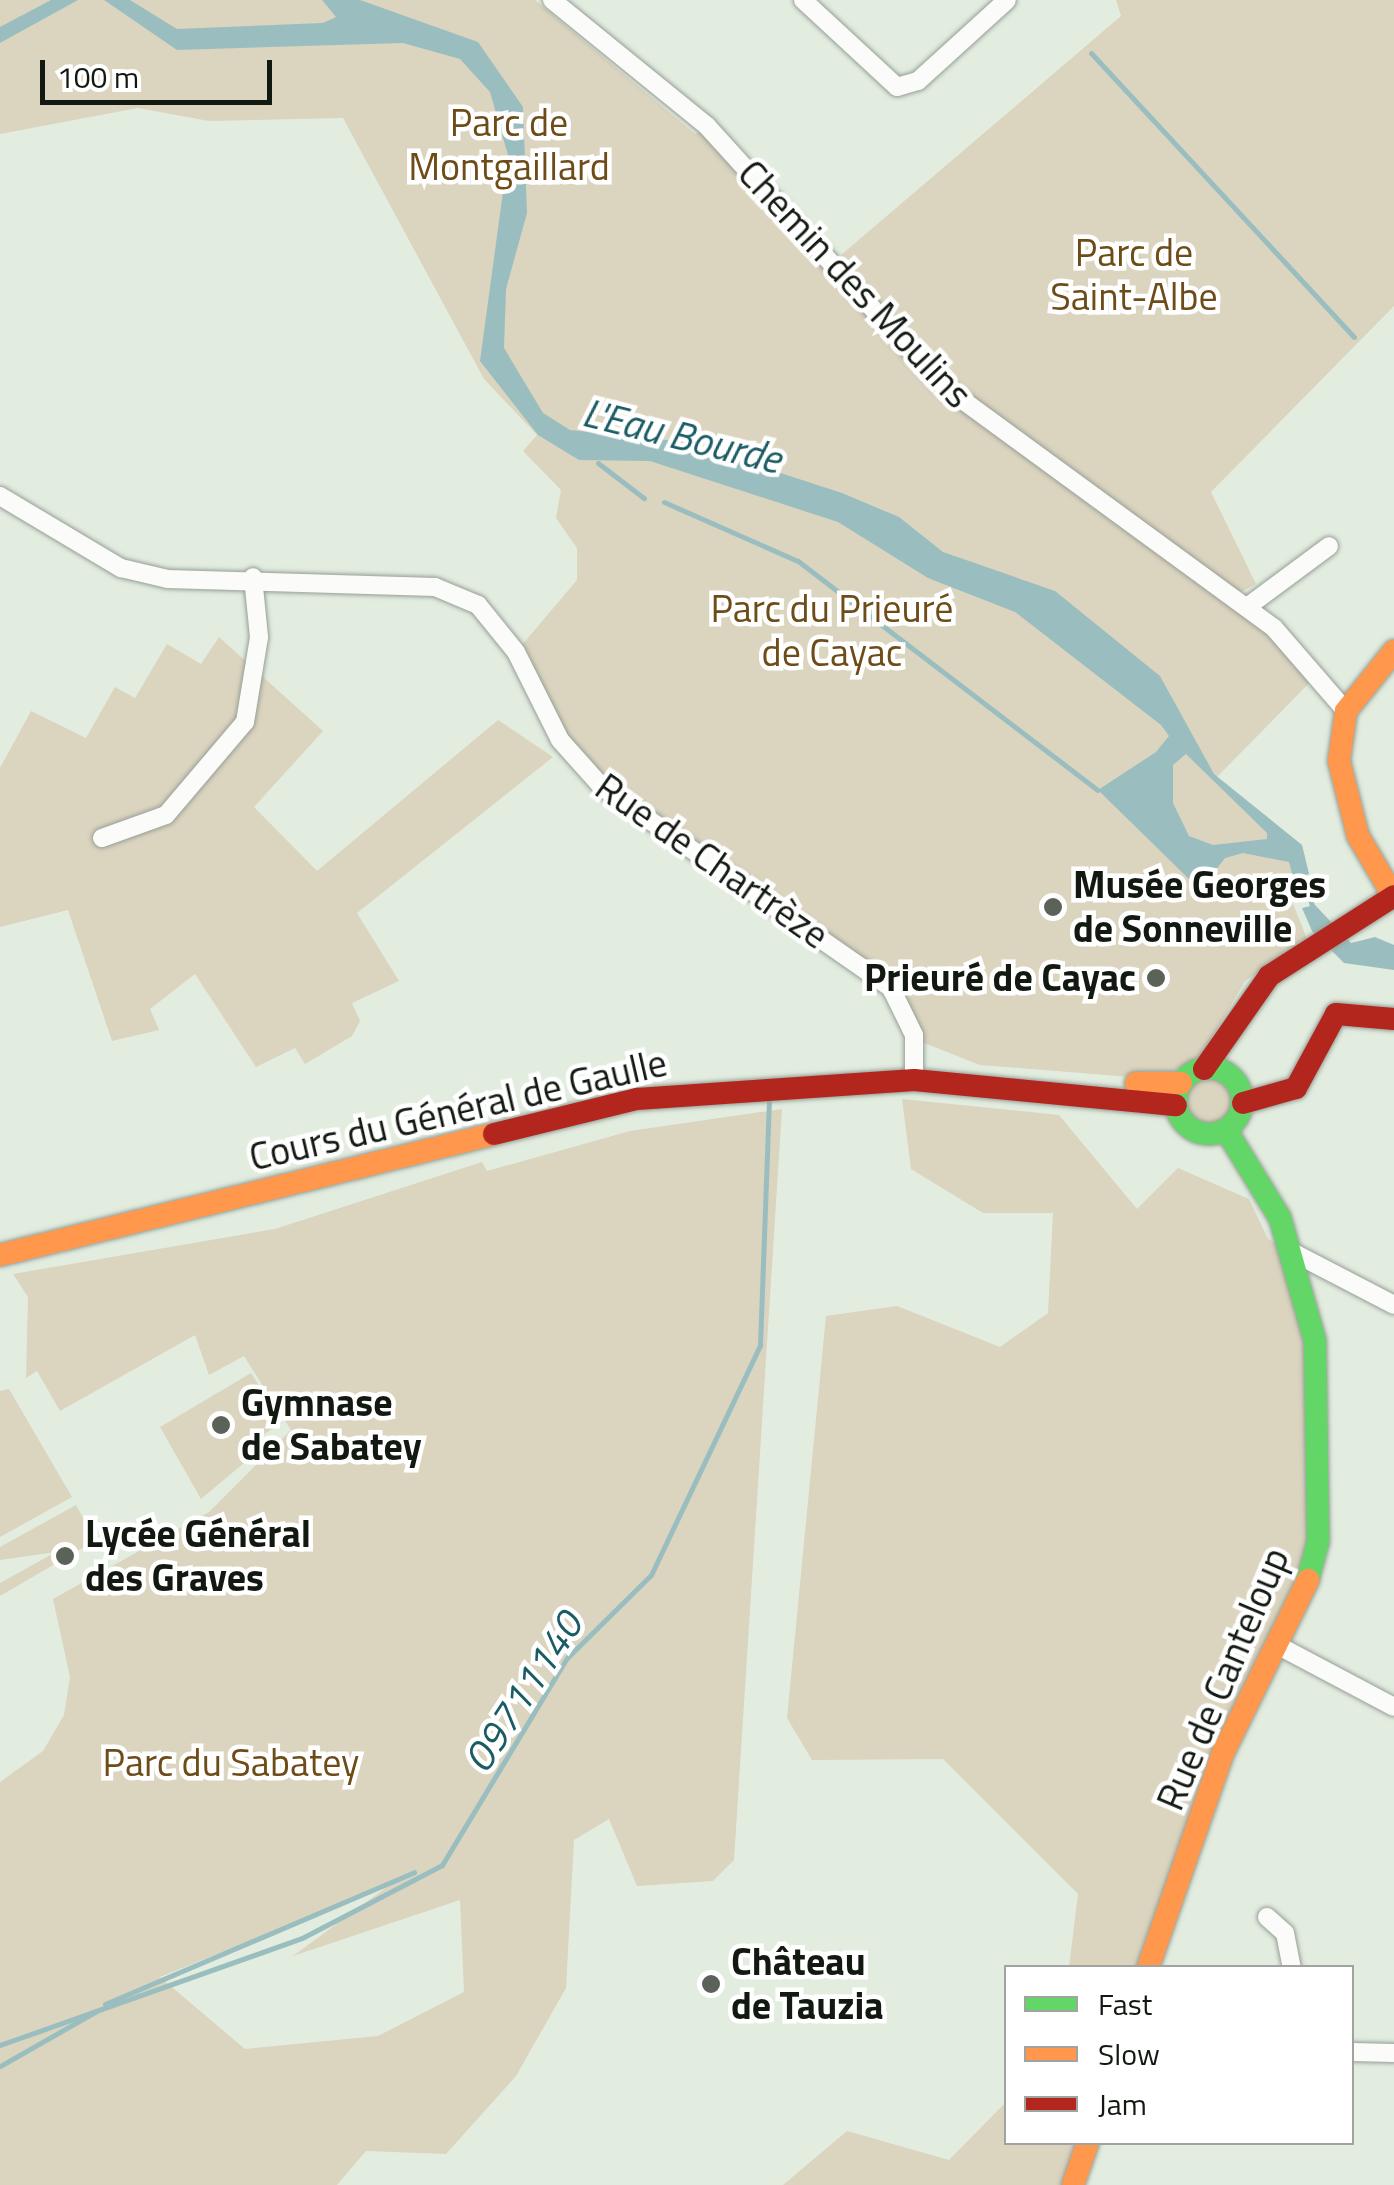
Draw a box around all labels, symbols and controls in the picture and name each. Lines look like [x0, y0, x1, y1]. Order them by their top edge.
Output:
scale bar [45, 40, 278, 102]
text: 100 m [57, 54, 139, 100]
park label: Parc de Montgaillard [408, 100, 610, 190]
street label: Chemin des Moulins [729, 151, 981, 417]
park label: Parc de Saint-Albe [1050, 230, 1218, 320]
water label: L'Eau Bourde [578, 388, 786, 484]
park label: Parc du Prieuré de Cayac [710, 586, 954, 676]
street label: Rue de Chartrèze [587, 764, 837, 958]
place label: Musée Georges de Sonneville [1073, 862, 1326, 952]
marker: Musée Georges de Sonneville [1042, 896, 1064, 918]
place label: Prieuré de Cayac [864, 955, 1136, 1001]
marker: Prieuré de Cayac [1145, 967, 1167, 989]
street label: Cours du Général de Gaulle [245, 1040, 671, 1180]
place label: Gymnase de Sabatey [241, 1380, 422, 1470]
marker: Gymnase de Sabatey [210, 1414, 232, 1436]
place label: Lycée Général des Graves [85, 1511, 311, 1600]
street label: Rue de Canteloup [1147, 1541, 1299, 1817]
marker: Lycée Général des Graves [54, 1545, 76, 1567]
water label: O9711140 [453, 1603, 593, 1781]
park label: Parc du Sabatey [103, 1740, 359, 1786]
place label: Château de Tauzia [731, 1939, 884, 2028]
legend [1004, 1965, 1354, 2145]
marker: Château de Tauzia [700, 1973, 722, 1995]
text: Fast [1098, 1981, 1152, 2027]
text: Slow [1098, 2031, 1160, 2077]
text: Jam [1098, 2081, 1147, 2127]

